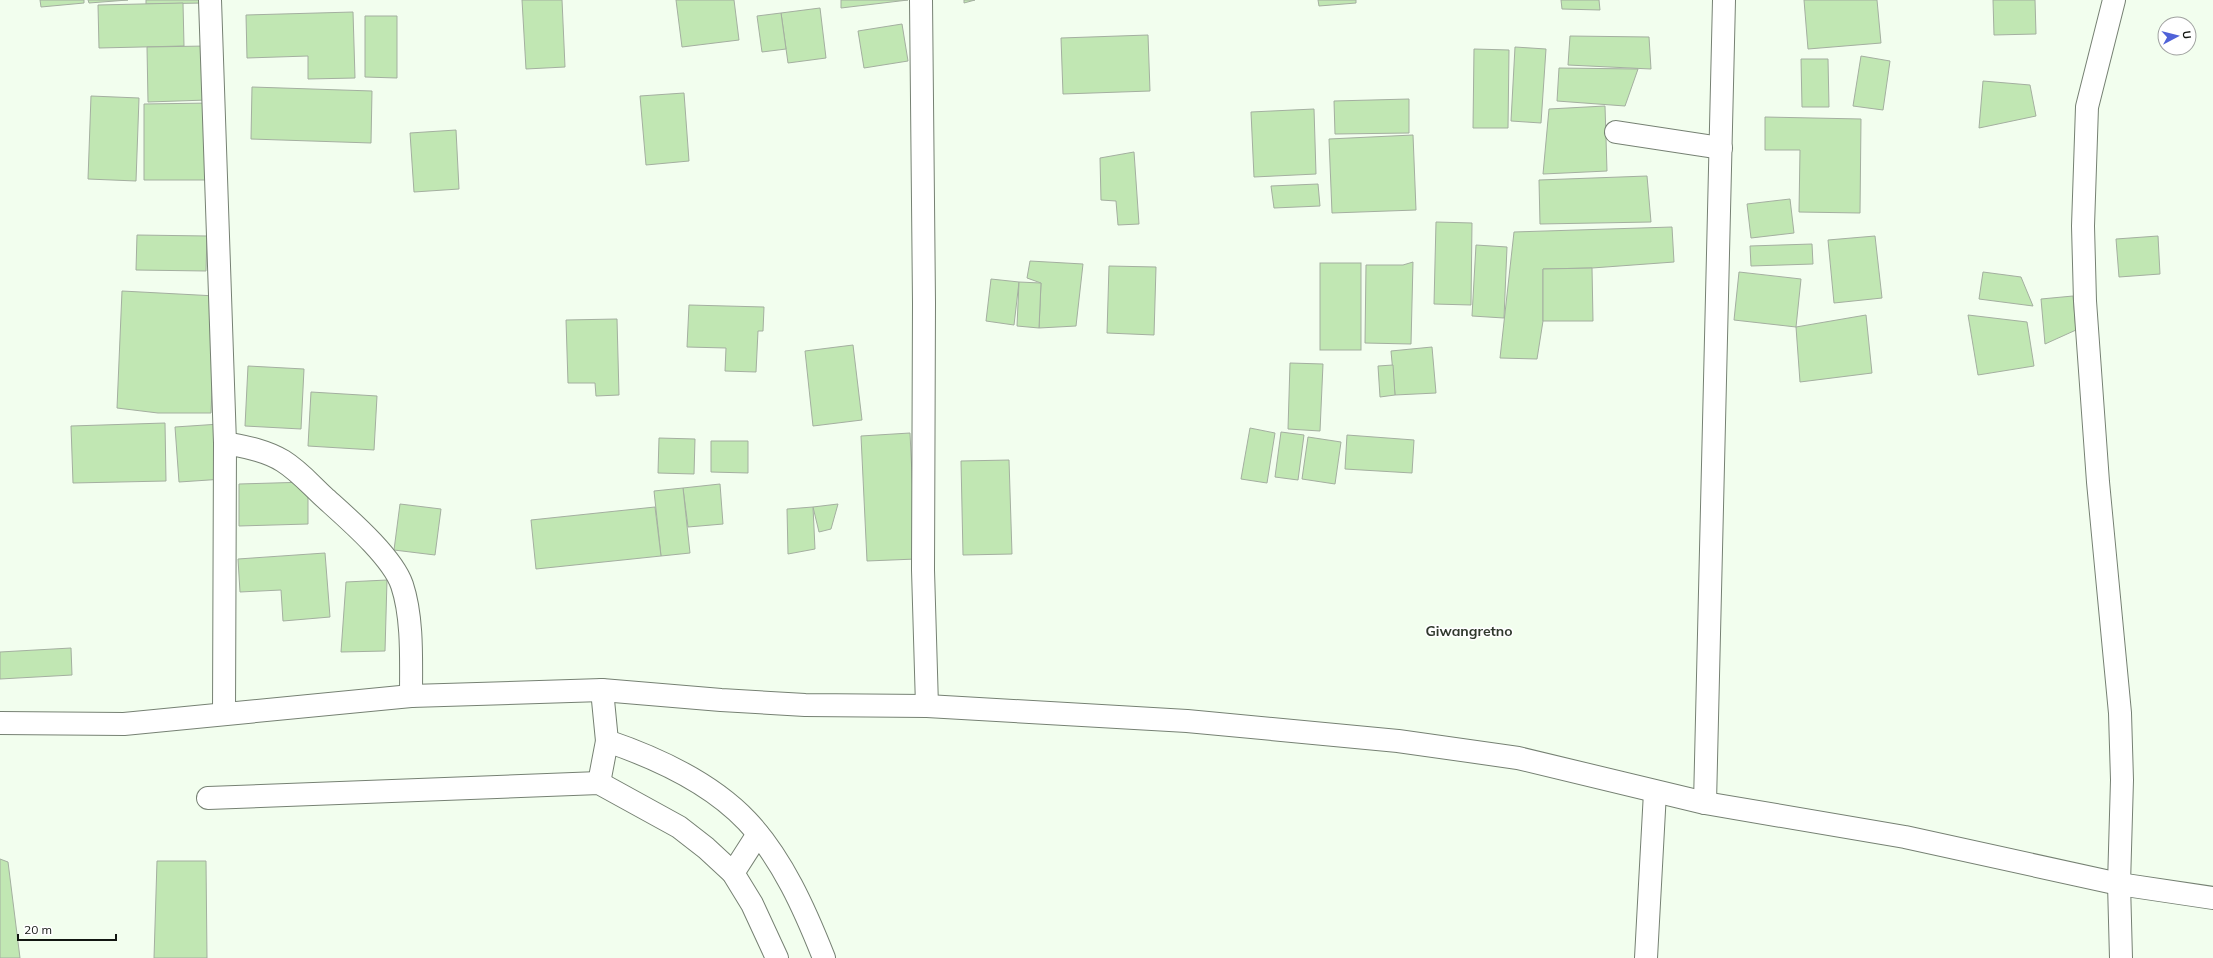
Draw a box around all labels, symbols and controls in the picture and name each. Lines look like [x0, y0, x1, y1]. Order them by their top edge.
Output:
north arrow [2157, 16, 2197, 56]
text: U [2179, 30, 2194, 40]
district label: Giwangretno [1425, 622, 1513, 640]
scale bar [18, 916, 116, 942]
text: 20 m [24, 922, 52, 937]

